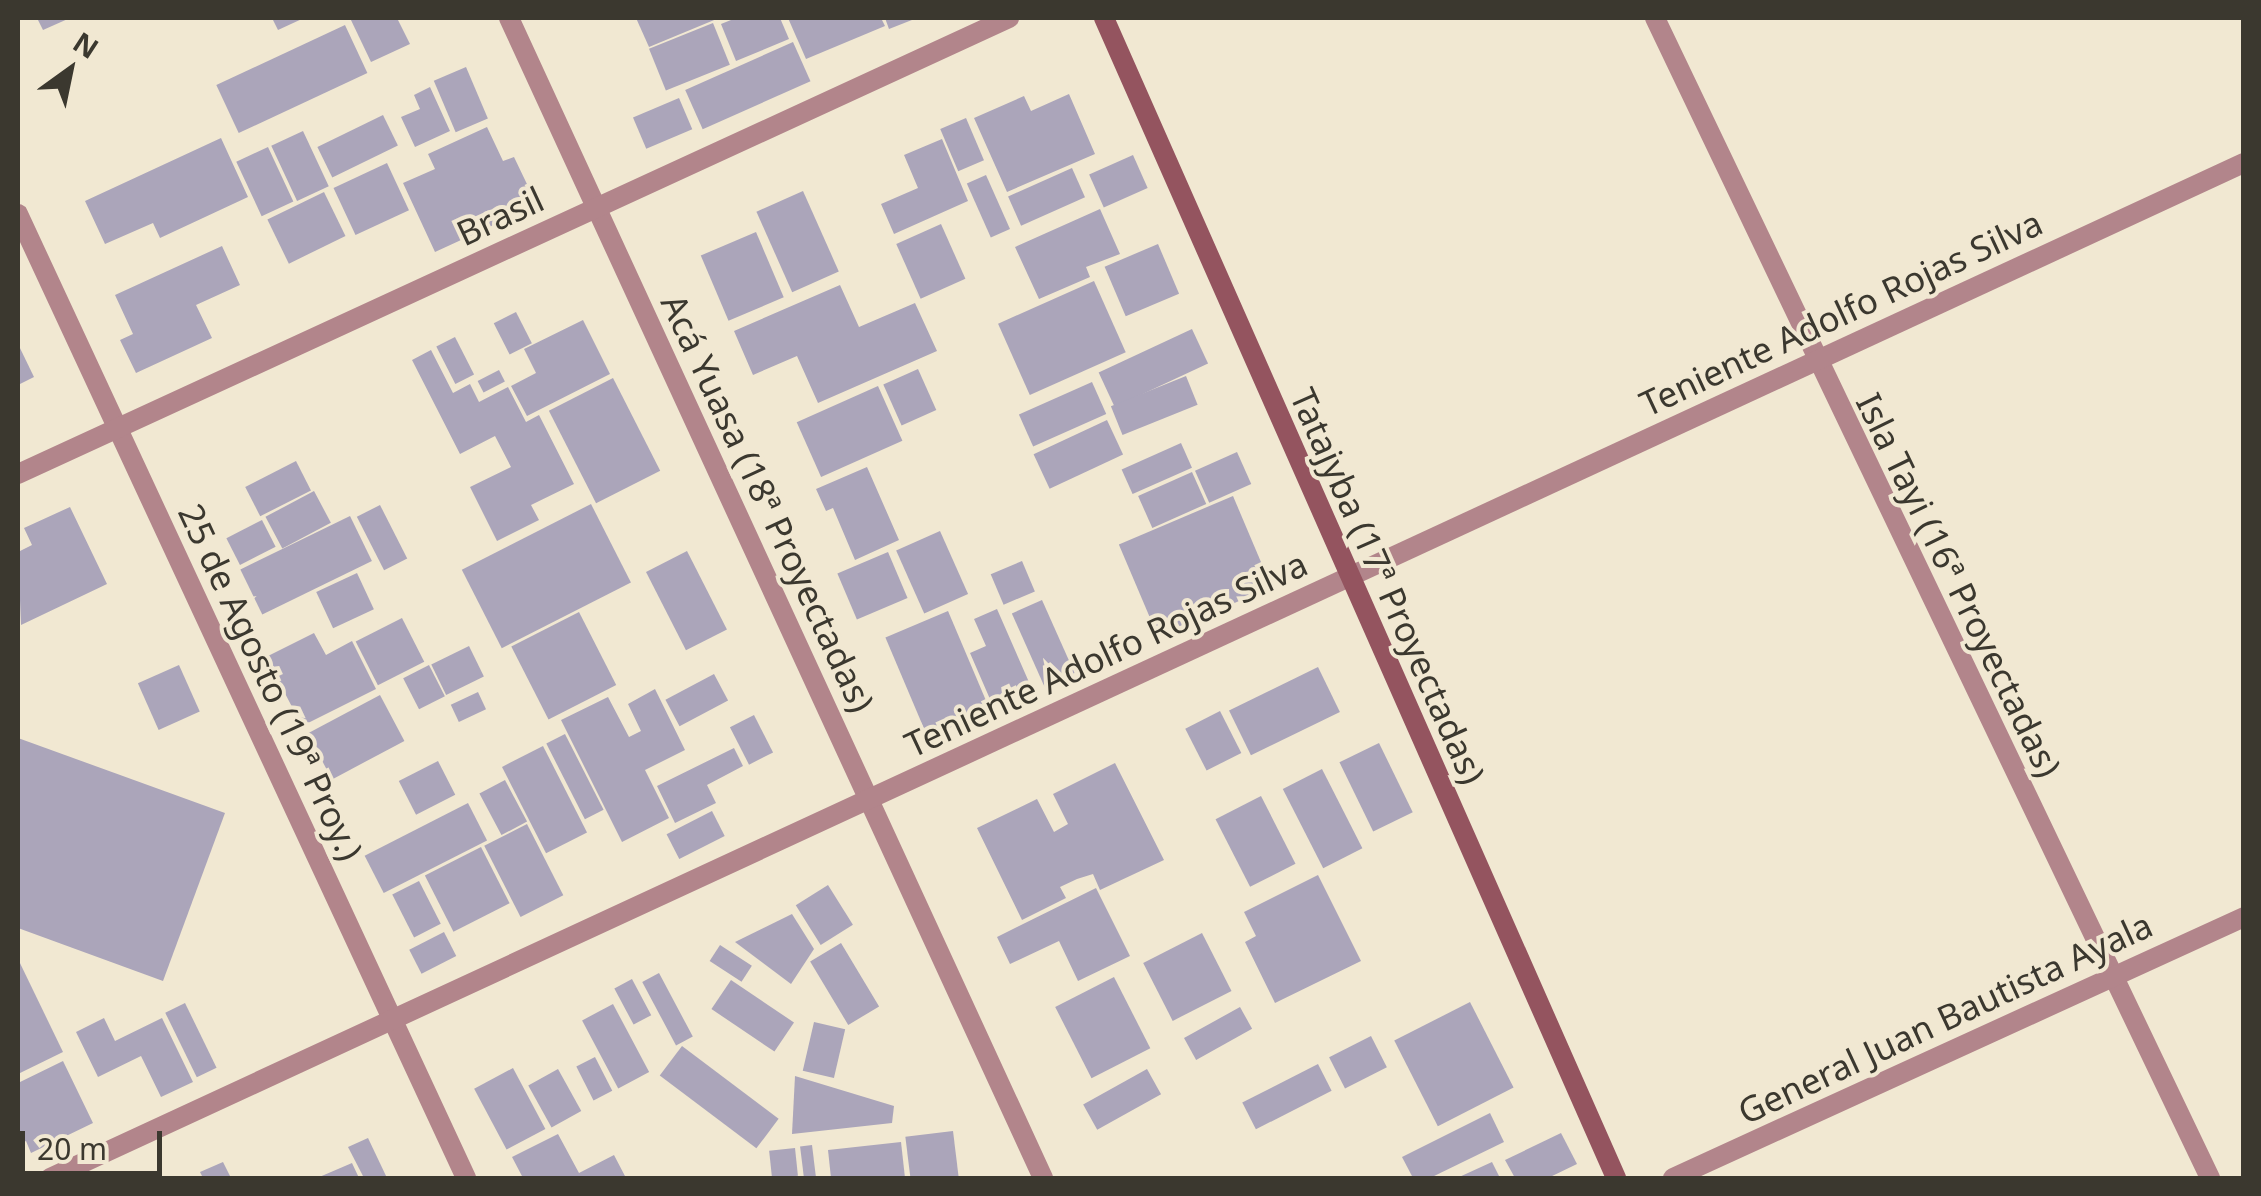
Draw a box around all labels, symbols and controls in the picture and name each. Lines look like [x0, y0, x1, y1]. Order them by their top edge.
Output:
north arrow [20, 20, 120, 120]
text: N [66, 23, 106, 67]
street label: Brasil [450, 178, 550, 254]
street label: Teniente Adolfo Rojas Silva [1633, 201, 2049, 425]
street label: Acá Yuasa (18ª Proyectadas) [653, 287, 883, 719]
street label: Tatajyba (17ª Proyectadas) [1282, 382, 1494, 790]
street label: Isla Tayi (16ª Proyectadas) [1848, 386, 2070, 784]
street label: 25 de Agosto (19ª Proy.) [170, 497, 372, 867]
street label: Teniente Adolfo Rojas Silva [898, 542, 1314, 766]
street label: General Juan Bautista Ayala [1731, 903, 2159, 1133]
scale bar [25, 1111, 168, 1173]
text: 20 m [37, 1128, 107, 1169]

